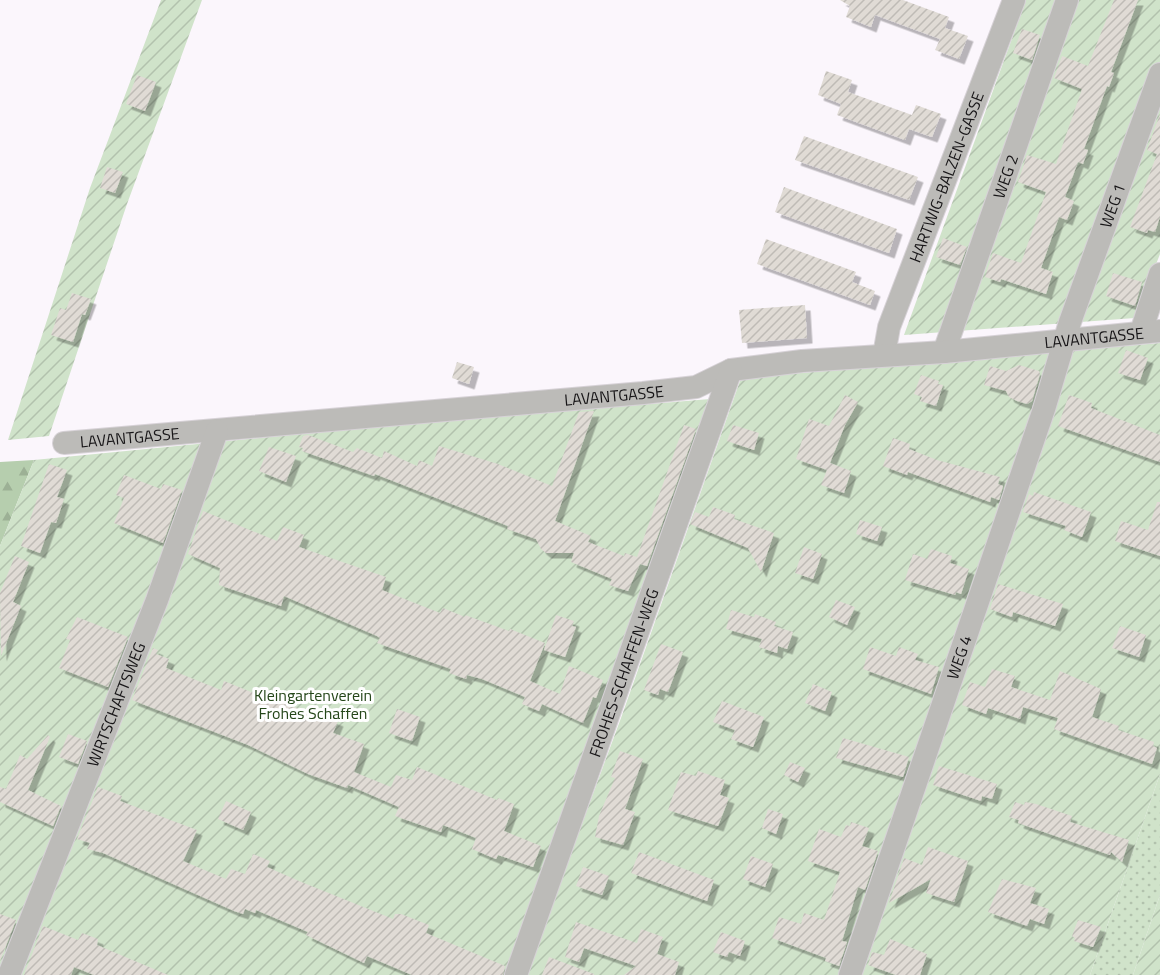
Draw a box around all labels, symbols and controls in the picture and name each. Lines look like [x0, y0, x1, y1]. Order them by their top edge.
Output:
street label: HARTWIG-BALZEN-GASSE [903, 88, 990, 266]
street label: WEG 2 [987, 151, 1024, 202]
street label: WEG 1 [1093, 180, 1131, 231]
street label: LAVANTGASSE [1043, 321, 1145, 354]
street label: LAVANTGASSE [563, 379, 665, 412]
street label: LAVANTGASSE [79, 421, 181, 454]
street label: FROHES-SCHAFFEN-WEG [582, 585, 665, 760]
street label: WEG 4 [940, 632, 978, 682]
street label: WIRTSCHAFTSWEG [80, 638, 151, 770]
park label: Kleingartenverein Frohes Schaffen [254, 683, 372, 725]

